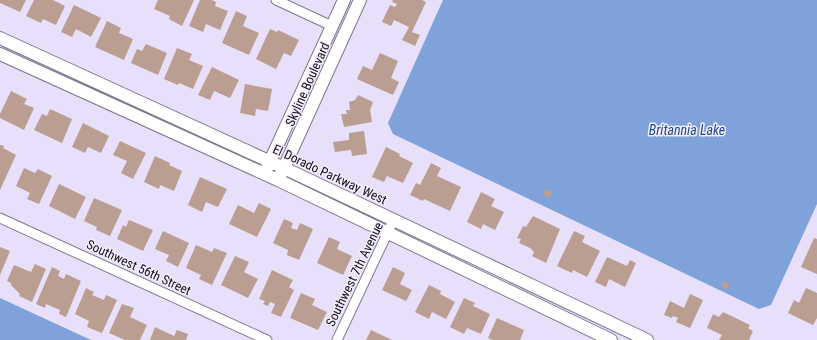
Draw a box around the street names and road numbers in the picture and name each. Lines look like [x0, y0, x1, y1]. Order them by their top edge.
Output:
street label: Skyline Boulevard [282, 40, 333, 128]
street label: El Dorado Parkway West [270, 141, 389, 208]
street label: Southwest 7th Avenue [323, 220, 386, 329]
street label: Southwest 56th Street [84, 237, 193, 298]

